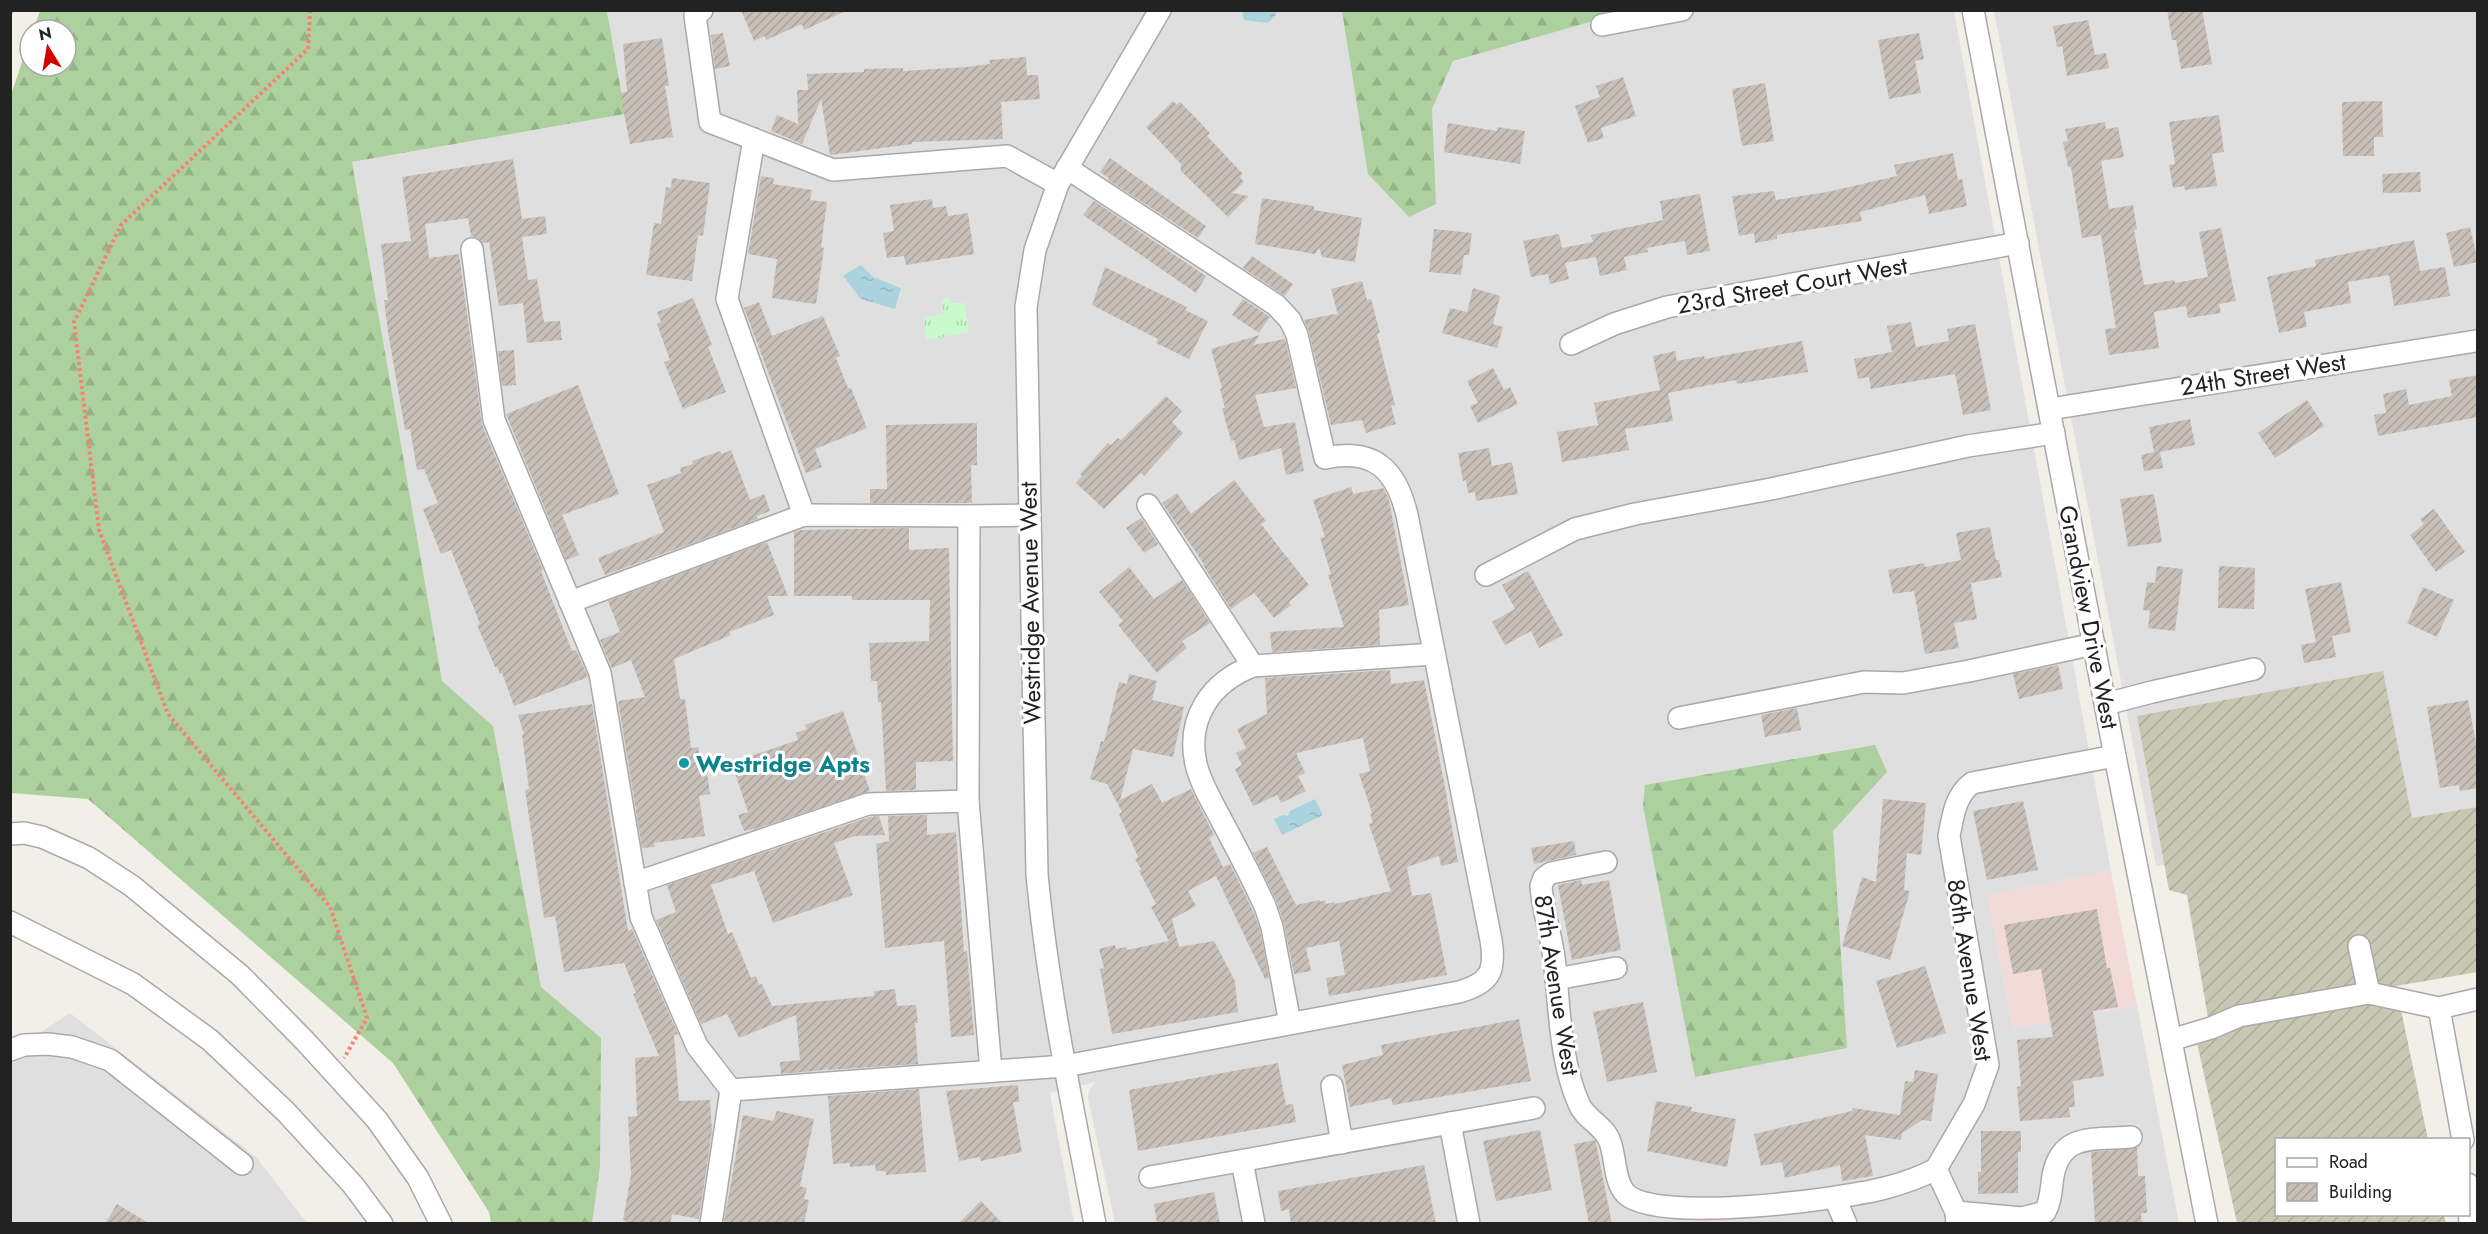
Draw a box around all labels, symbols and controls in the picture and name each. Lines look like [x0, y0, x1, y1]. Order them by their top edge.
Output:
north arrow [18, 18, 78, 78]
text: N [37, 21, 54, 46]
street label: 23rd Street Court West [1674, 247, 1910, 322]
street label: 24th Street West [2178, 344, 2349, 404]
street label: Westridge Avenue West [1010, 481, 1050, 725]
street label: Grandview Drive West [2050, 502, 2128, 732]
place label: Westridge Apts [696, 746, 870, 781]
marker: Westridge Apts [677, 756, 691, 770]
street label: 86th Avenue West [1938, 876, 2002, 1064]
street label: 87th Avenue West [1525, 892, 1589, 1078]
legend [2275, 1138, 2470, 1216]
text: Road [2329, 1149, 2368, 1175]
text: Building [2329, 1179, 2392, 1205]

